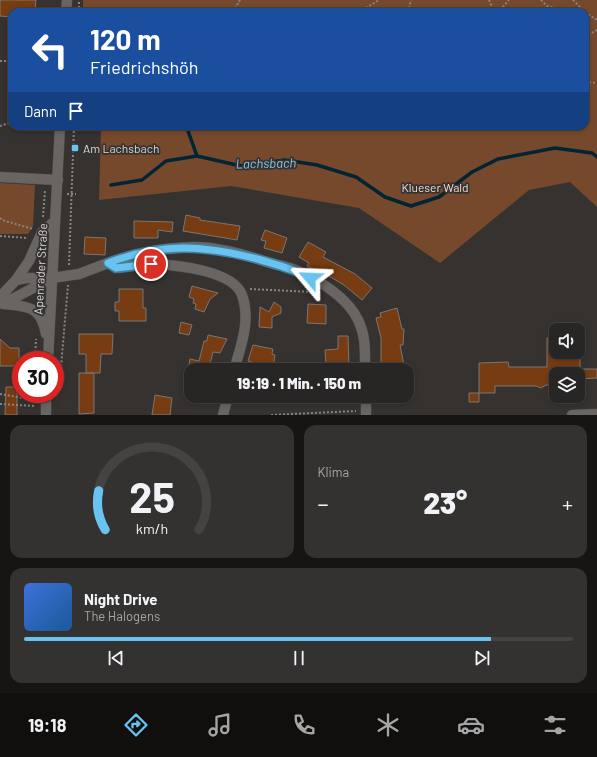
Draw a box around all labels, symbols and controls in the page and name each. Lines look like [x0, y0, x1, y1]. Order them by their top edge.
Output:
text: 120 m [90, 22, 161, 56]
icon: left [24, 24, 76, 76]
text: Friedrichshöh [90, 56, 198, 78]
icon: arrive [65, 100, 87, 122]
text: Dann [24, 102, 57, 120]
place label: Am Lachsbach [83, 141, 159, 155]
marker: Am Lachsbach [70, 143, 80, 153]
water label: Lachsbach [236, 154, 297, 172]
park label: Klueser Wald [401, 180, 469, 194]
street label: Apenrader Straße [31, 223, 49, 315]
pin [134, 247, 168, 281]
icon: arrive [140, 253, 162, 275]
position arrow [289, 257, 331, 299]
map controls [549, 323, 585, 403]
button: sound [549, 323, 585, 359]
speed limit sign: 30 [12, 351, 64, 403]
button: layers [549, 367, 585, 403]
text: 19:19 · 1 Min. · 150 m [237, 374, 361, 392]
text: Klima [318, 464, 349, 480]
text: 25 [129, 470, 175, 520]
text: 23° [423, 484, 467, 520]
text: − [318, 490, 329, 516]
text: + [562, 490, 573, 516]
text: km/h [136, 519, 168, 536]
text: Night Drive [84, 590, 157, 608]
text: The Halogens [84, 608, 160, 624]
icon: previous [105, 647, 127, 669]
icon: pause [288, 647, 310, 669]
icon: next [471, 647, 493, 669]
icon: directions [122, 711, 150, 739]
icon: music [206, 711, 234, 739]
icon: phone [290, 711, 318, 739]
icon: climate [374, 711, 402, 739]
icon: car [457, 711, 485, 739]
icon: filters [541, 711, 569, 739]
text: 19:18 [28, 714, 66, 736]

